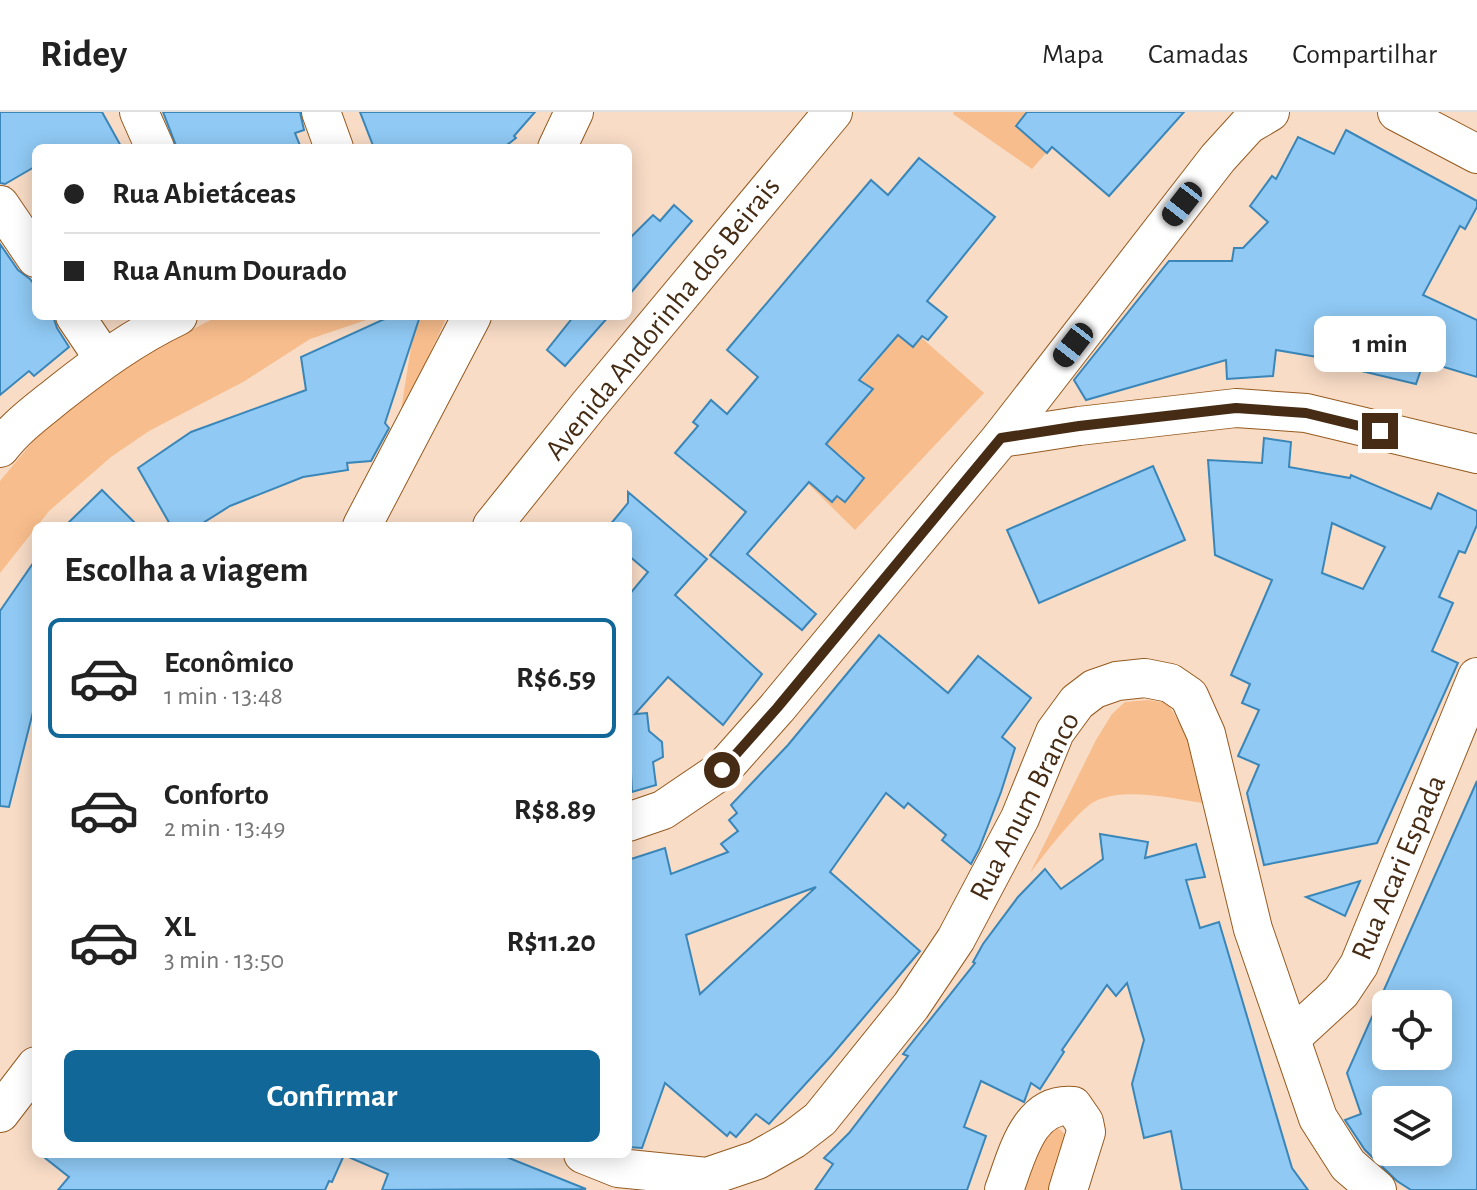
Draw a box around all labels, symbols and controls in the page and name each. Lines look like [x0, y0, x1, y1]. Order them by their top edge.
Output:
text: Ridey [40, 36, 127, 74]
text: Mapa [1042, 41, 1104, 69]
text: Camadas [1148, 41, 1248, 69]
text: Compartilhar [1292, 41, 1437, 69]
street label: Avenida Andorinha dos Beirais [540, 172, 786, 466]
car [1158, 178, 1206, 230]
text: Rua Abietáceas [112, 179, 296, 209]
text: Rua Anum Dourado [112, 256, 347, 286]
callout: 1 min [1314, 315, 1446, 371]
car [1049, 319, 1097, 371]
text: 1 min [1353, 331, 1407, 357]
route end [1362, 413, 1398, 449]
text: Escolha a viagem [64, 552, 309, 588]
icon: car [68, 642, 140, 714]
text: Econômico [164, 648, 294, 678]
text: R$6.59 [516, 663, 596, 693]
text: 1 min · 13:48 [164, 683, 283, 709]
street label: Rua Anum Branco [965, 707, 1085, 906]
route start [704, 752, 740, 788]
street label: Rua Acari Espada [1346, 771, 1451, 964]
icon: car [68, 774, 140, 846]
text: Conforto [164, 780, 269, 810]
text: R$8.89 [514, 795, 596, 825]
text: 2 min · 13:49 [164, 815, 286, 841]
icon: car [68, 906, 140, 978]
text: XL [164, 912, 196, 942]
text: R$11.20 [507, 927, 596, 957]
text: 3 min · 13:50 [164, 947, 284, 973]
map controls [1372, 990, 1452, 1166]
button: locate [1372, 990, 1452, 1070]
button: Confirmar [64, 1050, 600, 1142]
button: layers [1372, 1086, 1452, 1166]

